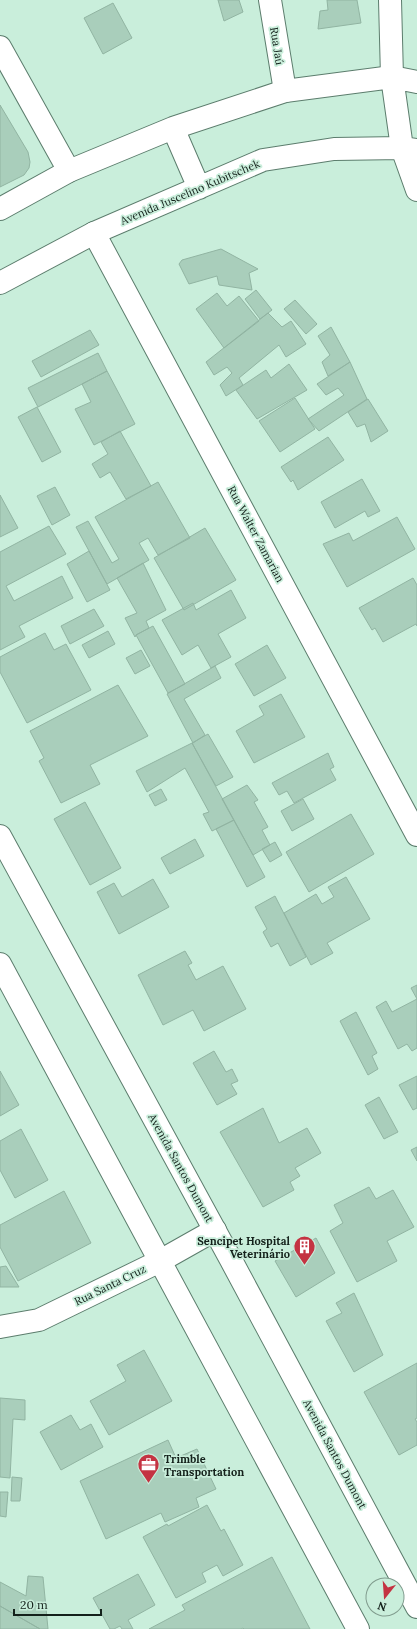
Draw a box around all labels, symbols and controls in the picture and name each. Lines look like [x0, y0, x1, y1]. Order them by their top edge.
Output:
street label: Rua Jaú [267, 26, 287, 66]
street label: Avenida Juscelino Kubitschek [117, 156, 262, 228]
street label: Rua Walter Zamarian [225, 483, 287, 585]
street label: Avenida Santos Dumont [145, 1110, 217, 1225]
place label: Sencipet Hospital Veterinário [197, 1234, 291, 1261]
building icon: Sencipet Hospital Veterinário [292, 1234, 318, 1267]
street label: Rua Santa Cruz [72, 1261, 148, 1308]
street label: Avenida Santos Dumont [300, 1396, 370, 1512]
office icon: Trimble Transportation [135, 1452, 161, 1485]
place label: Trimble Transportation [164, 1452, 244, 1479]
north arrow [365, 1577, 405, 1617]
scale bar [14, 1591, 101, 1617]
text: 20 m [20, 1597, 48, 1612]
text: N [375, 1598, 388, 1615]

